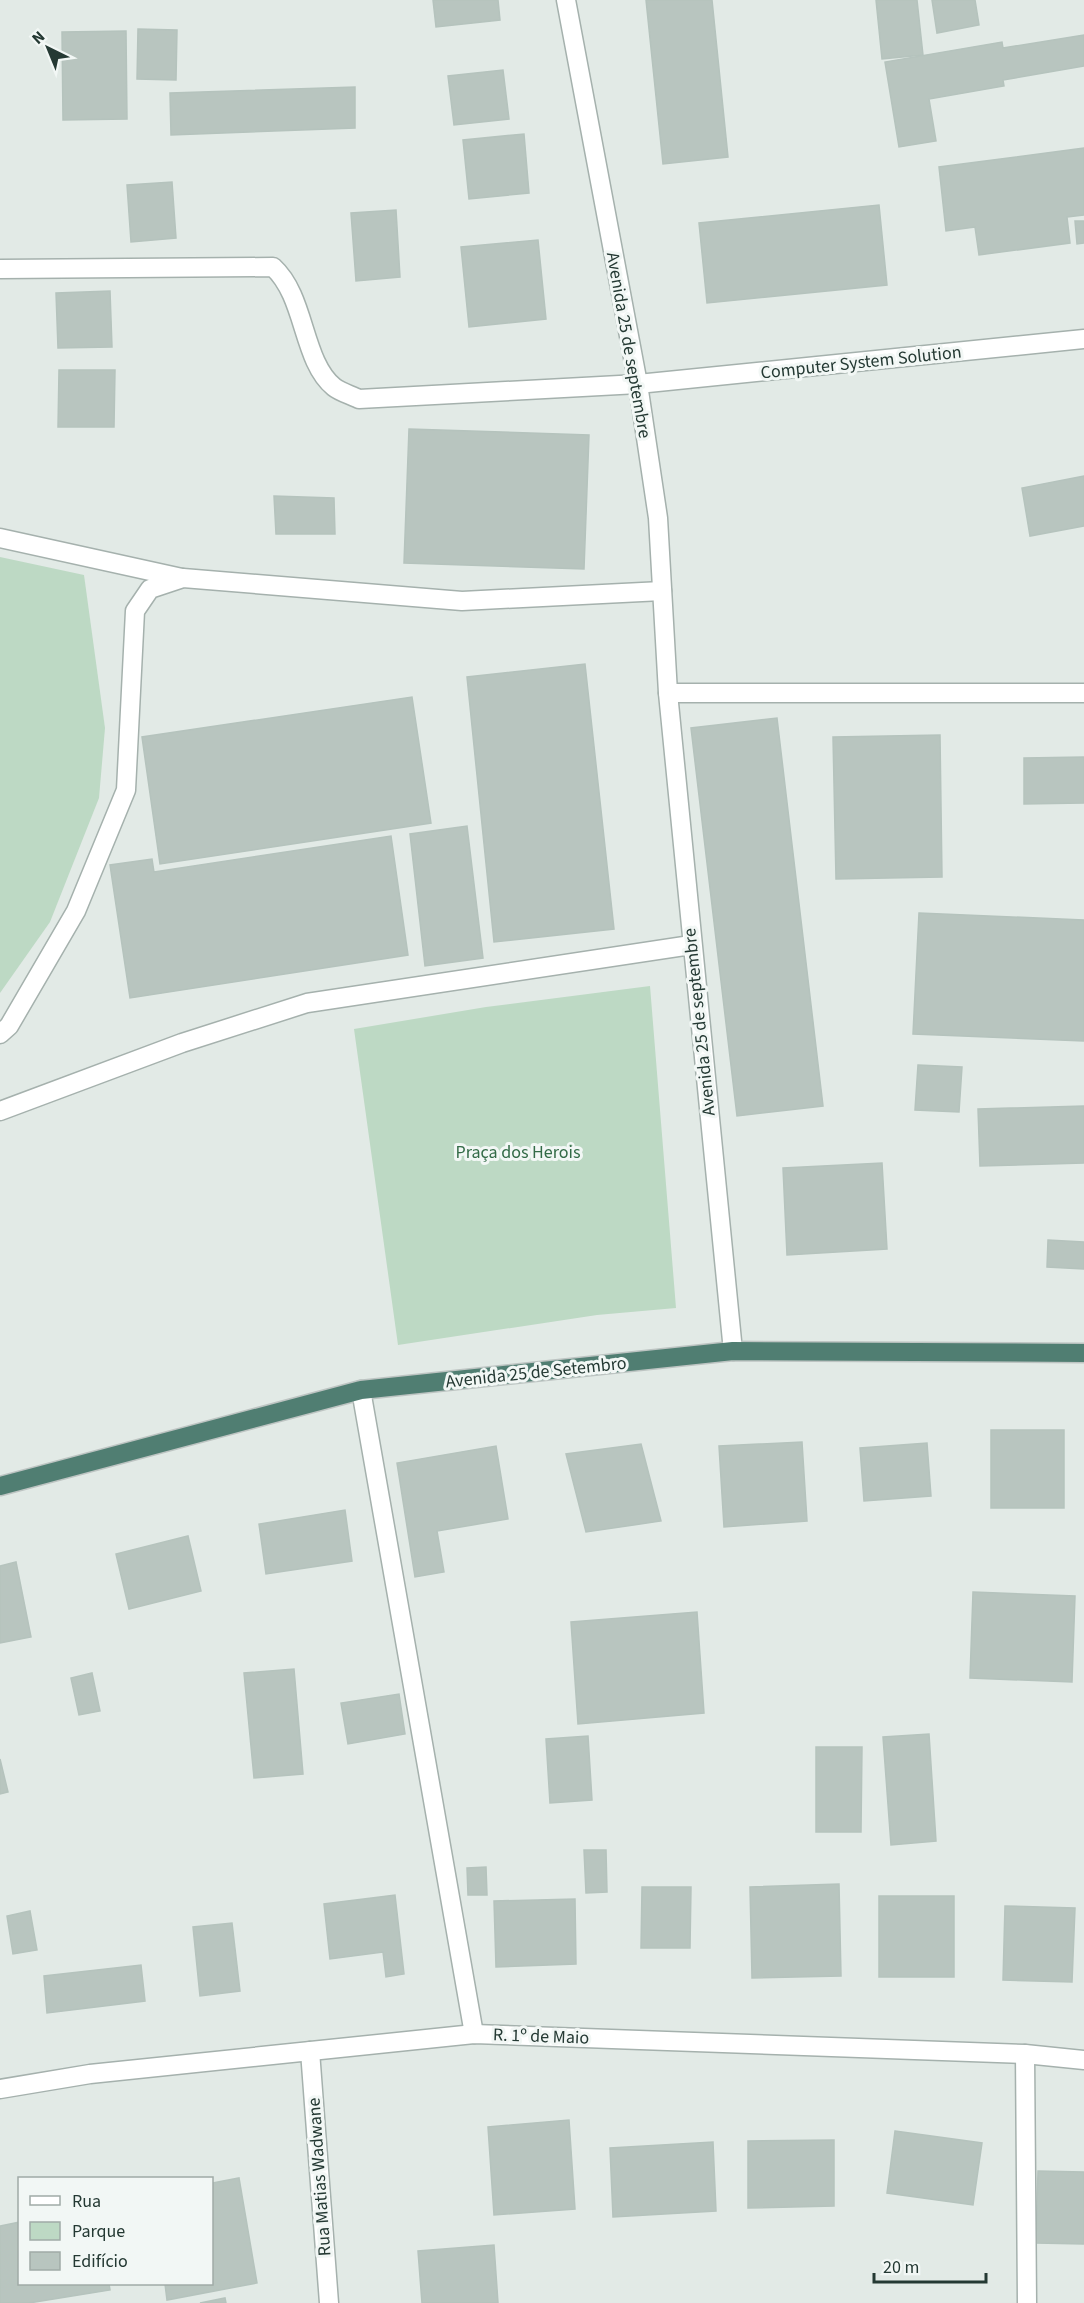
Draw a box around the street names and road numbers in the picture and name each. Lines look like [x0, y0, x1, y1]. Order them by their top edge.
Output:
street label: Avenida 25 de septembre [600, 250, 657, 440]
street label: Computer System Solution [759, 340, 963, 385]
street label: Avenida 25 de septembre [677, 927, 722, 1117]
street label: Avenida 25 de Setembro [444, 1351, 628, 1394]
street label: R. 1º de Maio [492, 2022, 590, 2051]
street label: Rua Matias Wadwane [301, 2097, 338, 2257]

